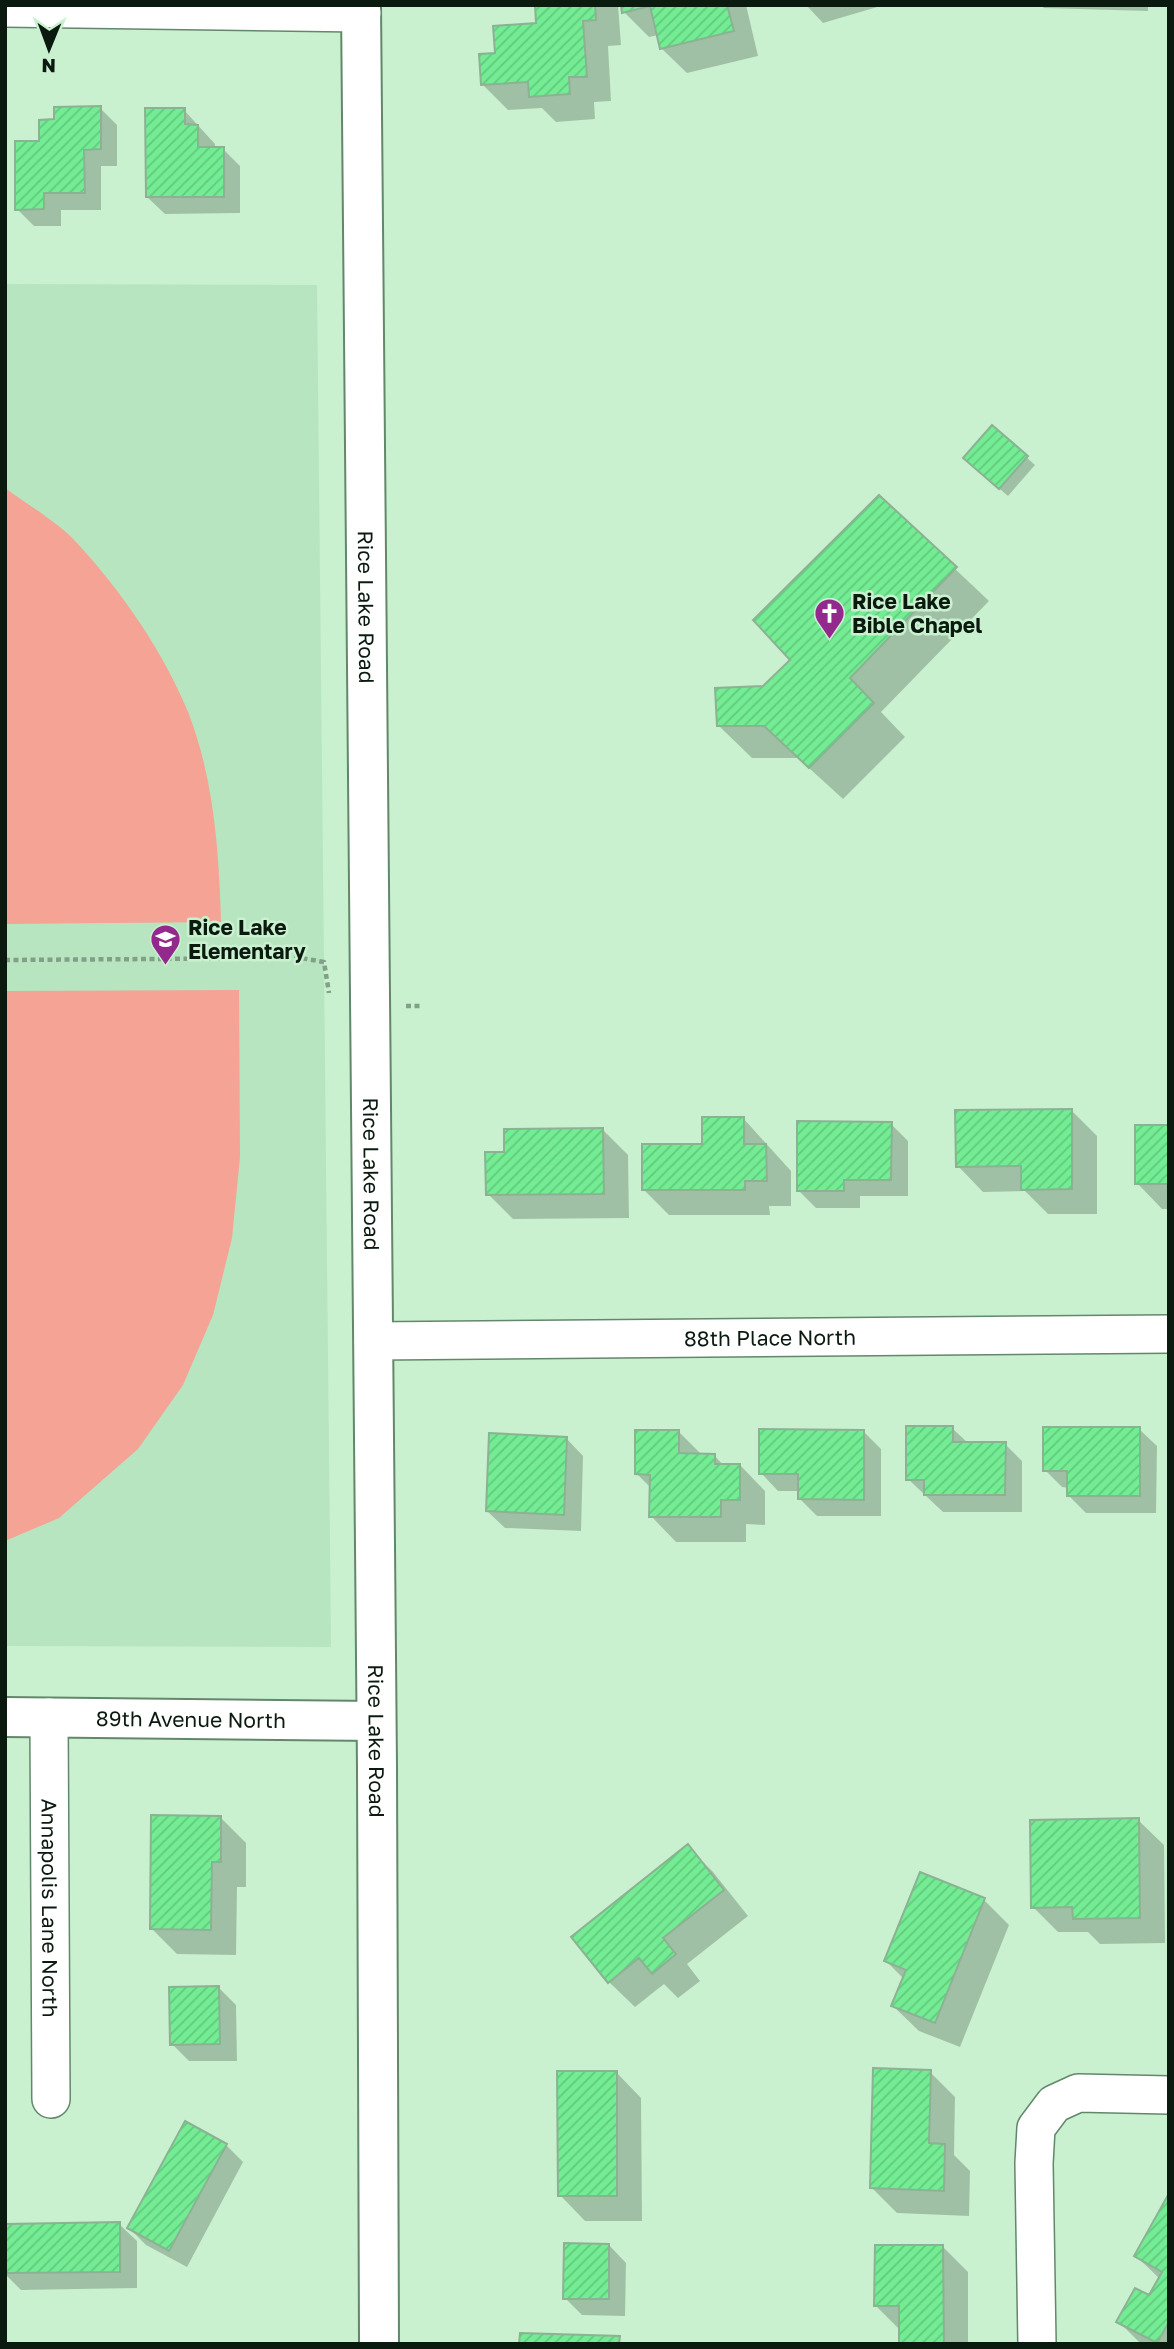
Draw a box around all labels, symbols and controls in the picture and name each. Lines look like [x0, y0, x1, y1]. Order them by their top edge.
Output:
north arrow [14, 14, 84, 84]
text: N [41, 55, 56, 78]
street label: Rice Lake Road [353, 530, 380, 684]
place label: Rice Lake Bible Chapel [852, 588, 982, 638]
church icon: Rice Lake Bible Chapel [812, 596, 846, 640]
place label: Rice Lake Elementary [188, 914, 306, 964]
school or university icon: Rice Lake Elementary [148, 922, 182, 966]
street label: Rice Lake Road [358, 1097, 385, 1251]
street label: 88th Place North [684, 1324, 856, 1351]
street label: Rice Lake Road [363, 1664, 390, 1818]
street label: 89th Avenue North [96, 1705, 286, 1733]
street label: Annapolis Lane North [36, 1798, 64, 2018]

